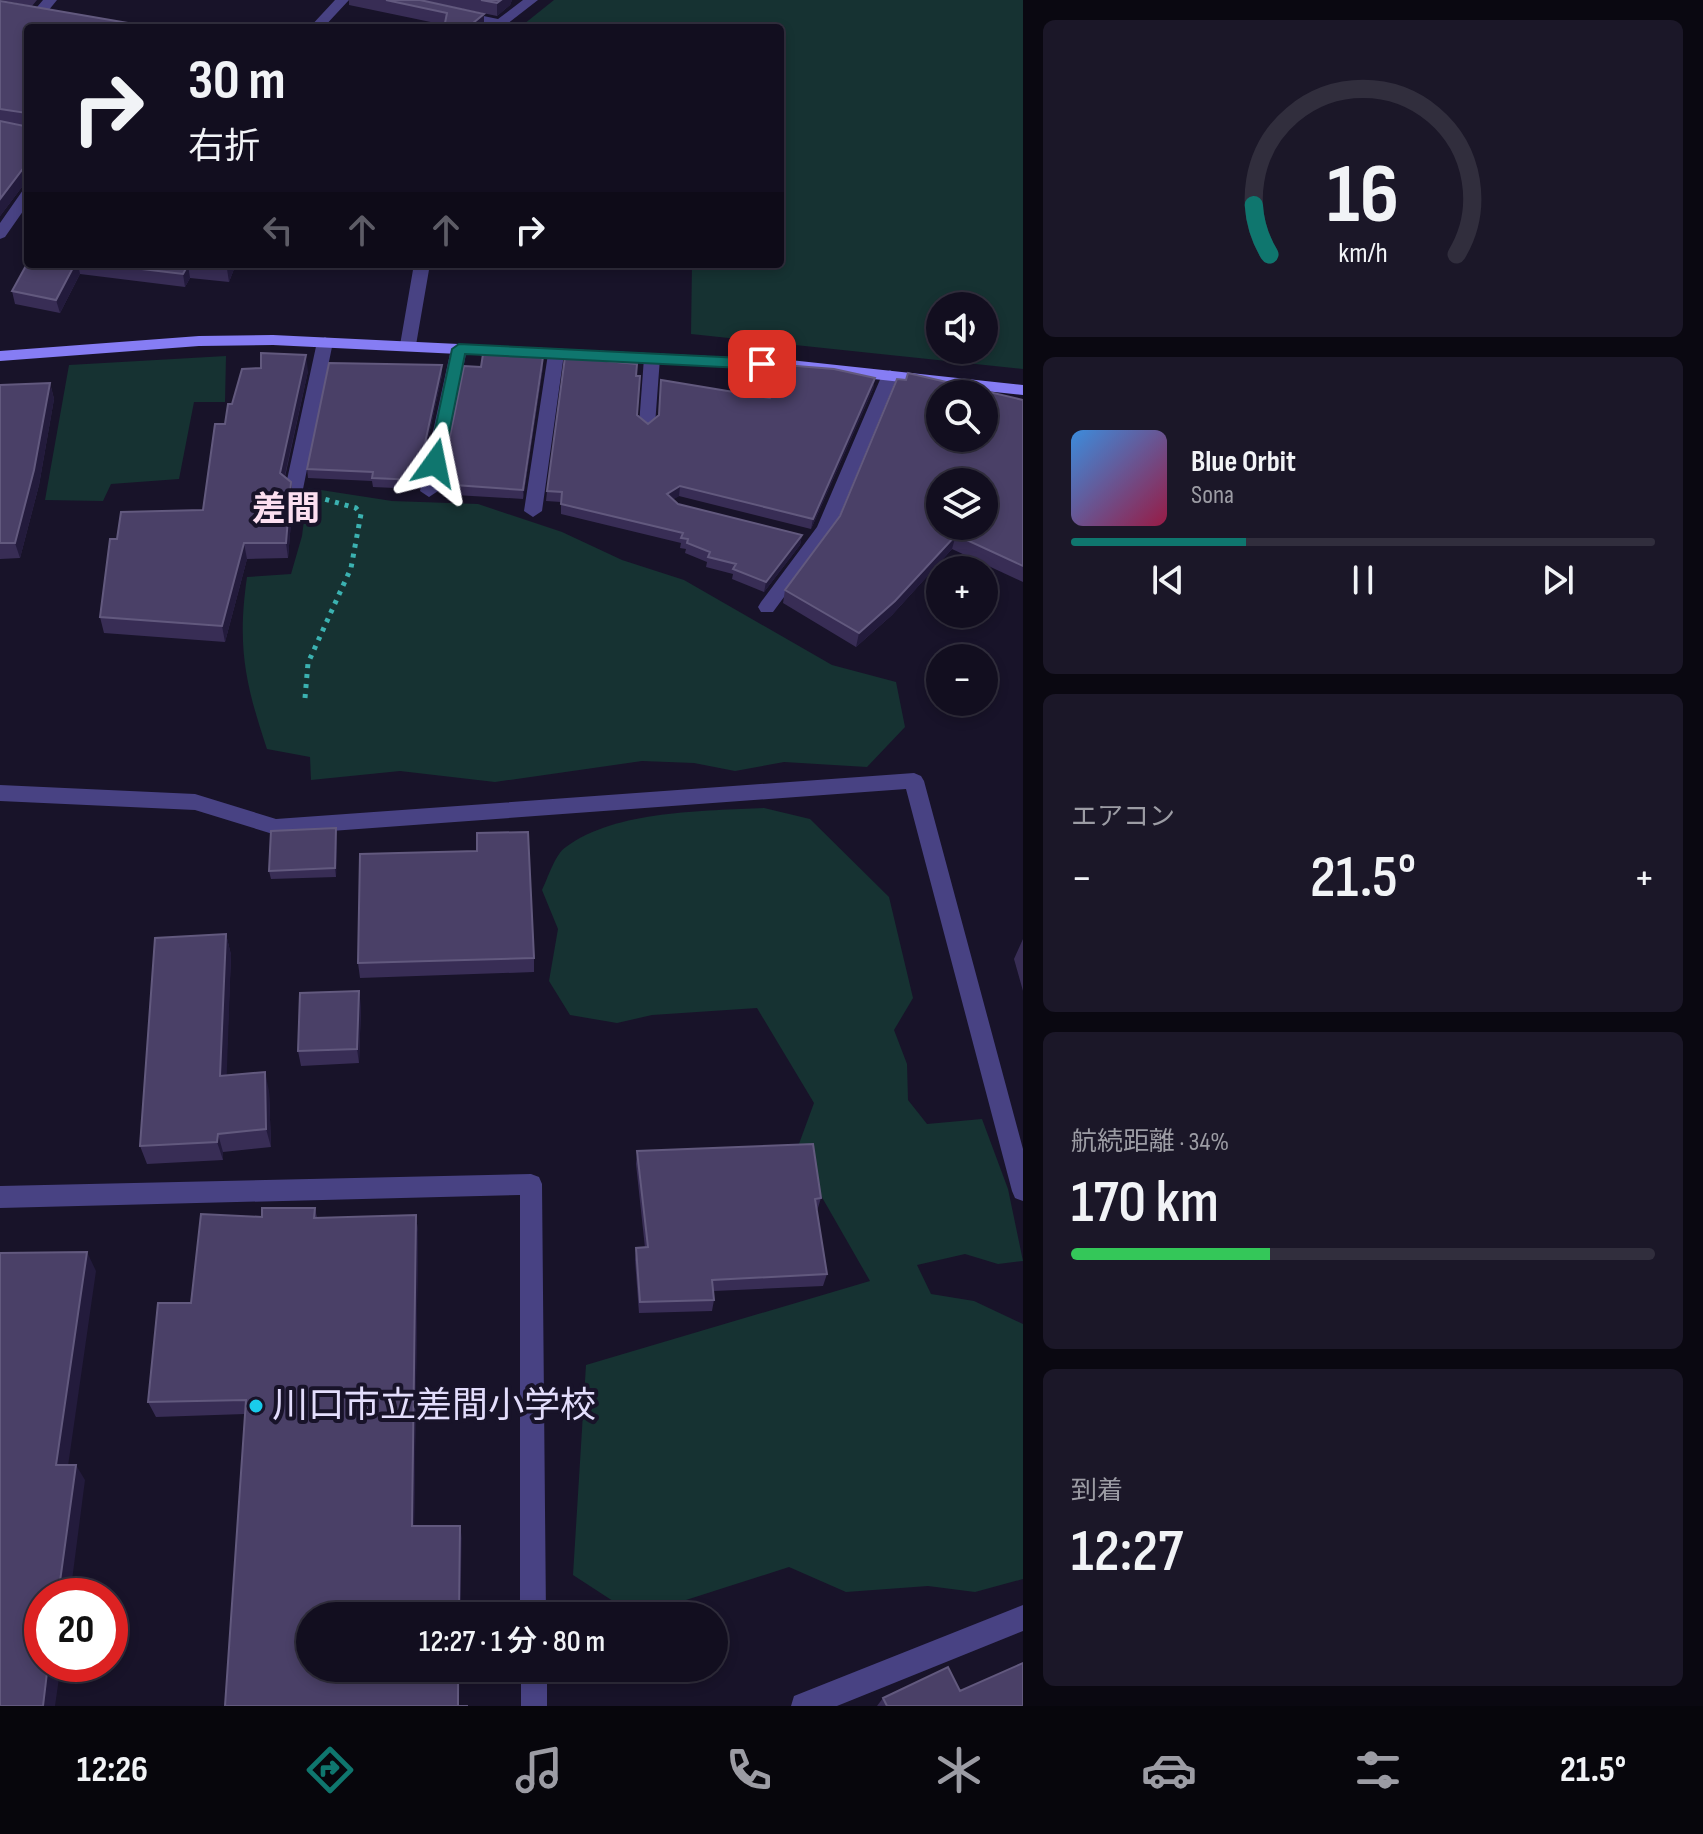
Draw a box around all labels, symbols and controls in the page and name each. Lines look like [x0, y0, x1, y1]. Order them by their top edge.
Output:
text: 30 m [188, 48, 286, 115]
icon: right [56, 56, 160, 160]
text: 右折 [188, 126, 260, 169]
text: 16 [1327, 145, 1399, 245]
icon: left [256, 208, 300, 252]
icon: ahead [340, 208, 384, 252]
icon: ahead [424, 208, 468, 252]
icon: right [508, 208, 552, 252]
text: km/h [1338, 236, 1388, 271]
map controls [926, 292, 998, 716]
button: sound [926, 292, 998, 364]
pin [728, 330, 796, 398]
icon: arrive [740, 342, 784, 386]
button: search [926, 380, 998, 452]
position arrow [393, 421, 477, 505]
text: Blue Orbit [1191, 444, 1296, 480]
button: layers [926, 468, 998, 540]
text: Sona [1191, 480, 1234, 511]
district label: 差間 [252, 489, 320, 530]
button: + [926, 556, 998, 628]
icon: previous [1146, 558, 1190, 602]
icon: pause [1341, 558, 1385, 602]
icon: next [1536, 558, 1580, 602]
button: − [926, 644, 998, 716]
text: エアコン [1071, 802, 1175, 833]
text: 21.5° [1310, 842, 1416, 914]
text: − [1071, 852, 1093, 905]
text: + [1633, 852, 1655, 905]
text: 航続距離 · 34% [1071, 1127, 1229, 1158]
text: 170 km [1071, 1167, 1219, 1239]
place label: 川口市立差間小学校 [272, 1385, 596, 1428]
marker: 川口市立差間小学校 [247, 1397, 265, 1415]
text: 到着 [1071, 1476, 1123, 1507]
text: 12:27 [1071, 1516, 1183, 1588]
speed limit sign: 20 [24, 1578, 128, 1682]
text: 12:27 · 1 分 · 80 m [419, 1624, 605, 1660]
icon: directions [302, 1742, 358, 1798]
icon: music [511, 1742, 567, 1798]
icon: phone [721, 1742, 777, 1798]
icon: climate [931, 1742, 987, 1798]
icon: car [1141, 1742, 1197, 1798]
icon: filters [1350, 1742, 1406, 1798]
text: 12:26 [77, 1749, 148, 1792]
text: 21.5° [1560, 1749, 1626, 1792]

